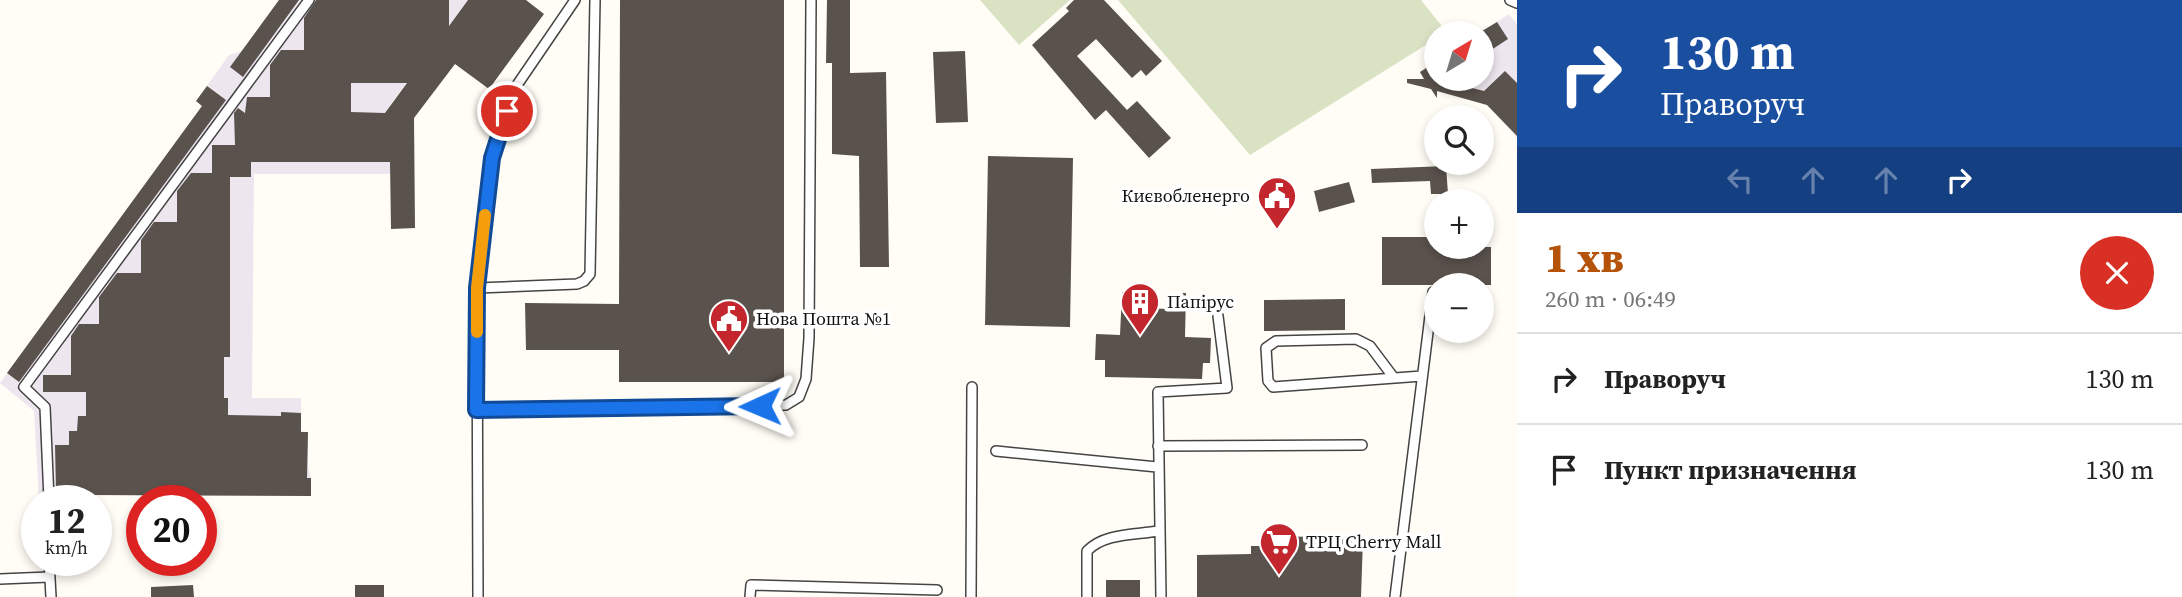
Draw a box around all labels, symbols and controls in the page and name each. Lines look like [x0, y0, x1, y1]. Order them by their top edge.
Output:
text: 130 m [1660, 18, 1795, 85]
north arrow [1424, 21, 1494, 91]
map controls [1424, 21, 1494, 343]
icon: right [1545, 28, 1636, 119]
pin [477, 81, 537, 141]
text: Праворуч [1660, 82, 1805, 126]
icon: arrive [488, 92, 526, 130]
button: search [1424, 105, 1494, 175]
icon: left [1721, 161, 1759, 199]
icon: ahead [1794, 161, 1832, 199]
icon: ahead [1867, 161, 1905, 199]
icon: right [1940, 161, 1978, 199]
public building icon: Києвобленерго [1256, 175, 1298, 230]
place label: Києвобленерго [1121, 183, 1250, 208]
button: + [1424, 189, 1494, 259]
text: 1 хв [1545, 228, 1624, 286]
button: close [2080, 236, 2154, 310]
button: − [1424, 273, 1494, 343]
building icon: Папірус [1119, 281, 1161, 336]
text: 260 m · 06:49 [1545, 283, 1676, 315]
place label: Папірус [1167, 289, 1234, 314]
public building icon: Нова Пошта №1 [708, 298, 750, 353]
place label: Нова Пошта №1 [756, 306, 891, 331]
icon: right [1545, 360, 1583, 398]
text: Праворуч [1604, 361, 1726, 397]
text: 130 m [2086, 361, 2154, 397]
position arrow [723, 369, 797, 443]
icon: arrive [1545, 451, 1583, 489]
text: Пункт призначення [1604, 452, 1857, 488]
text: 130 m [2086, 452, 2154, 488]
speed limit sign: 20 [126, 485, 217, 576]
text: 12 [48, 497, 85, 545]
supermarket icon: ТРЦ Cherry Mall [1258, 521, 1300, 576]
place label: ТРЦ Cherry Mall [1306, 529, 1441, 554]
text: km/h [45, 535, 88, 560]

